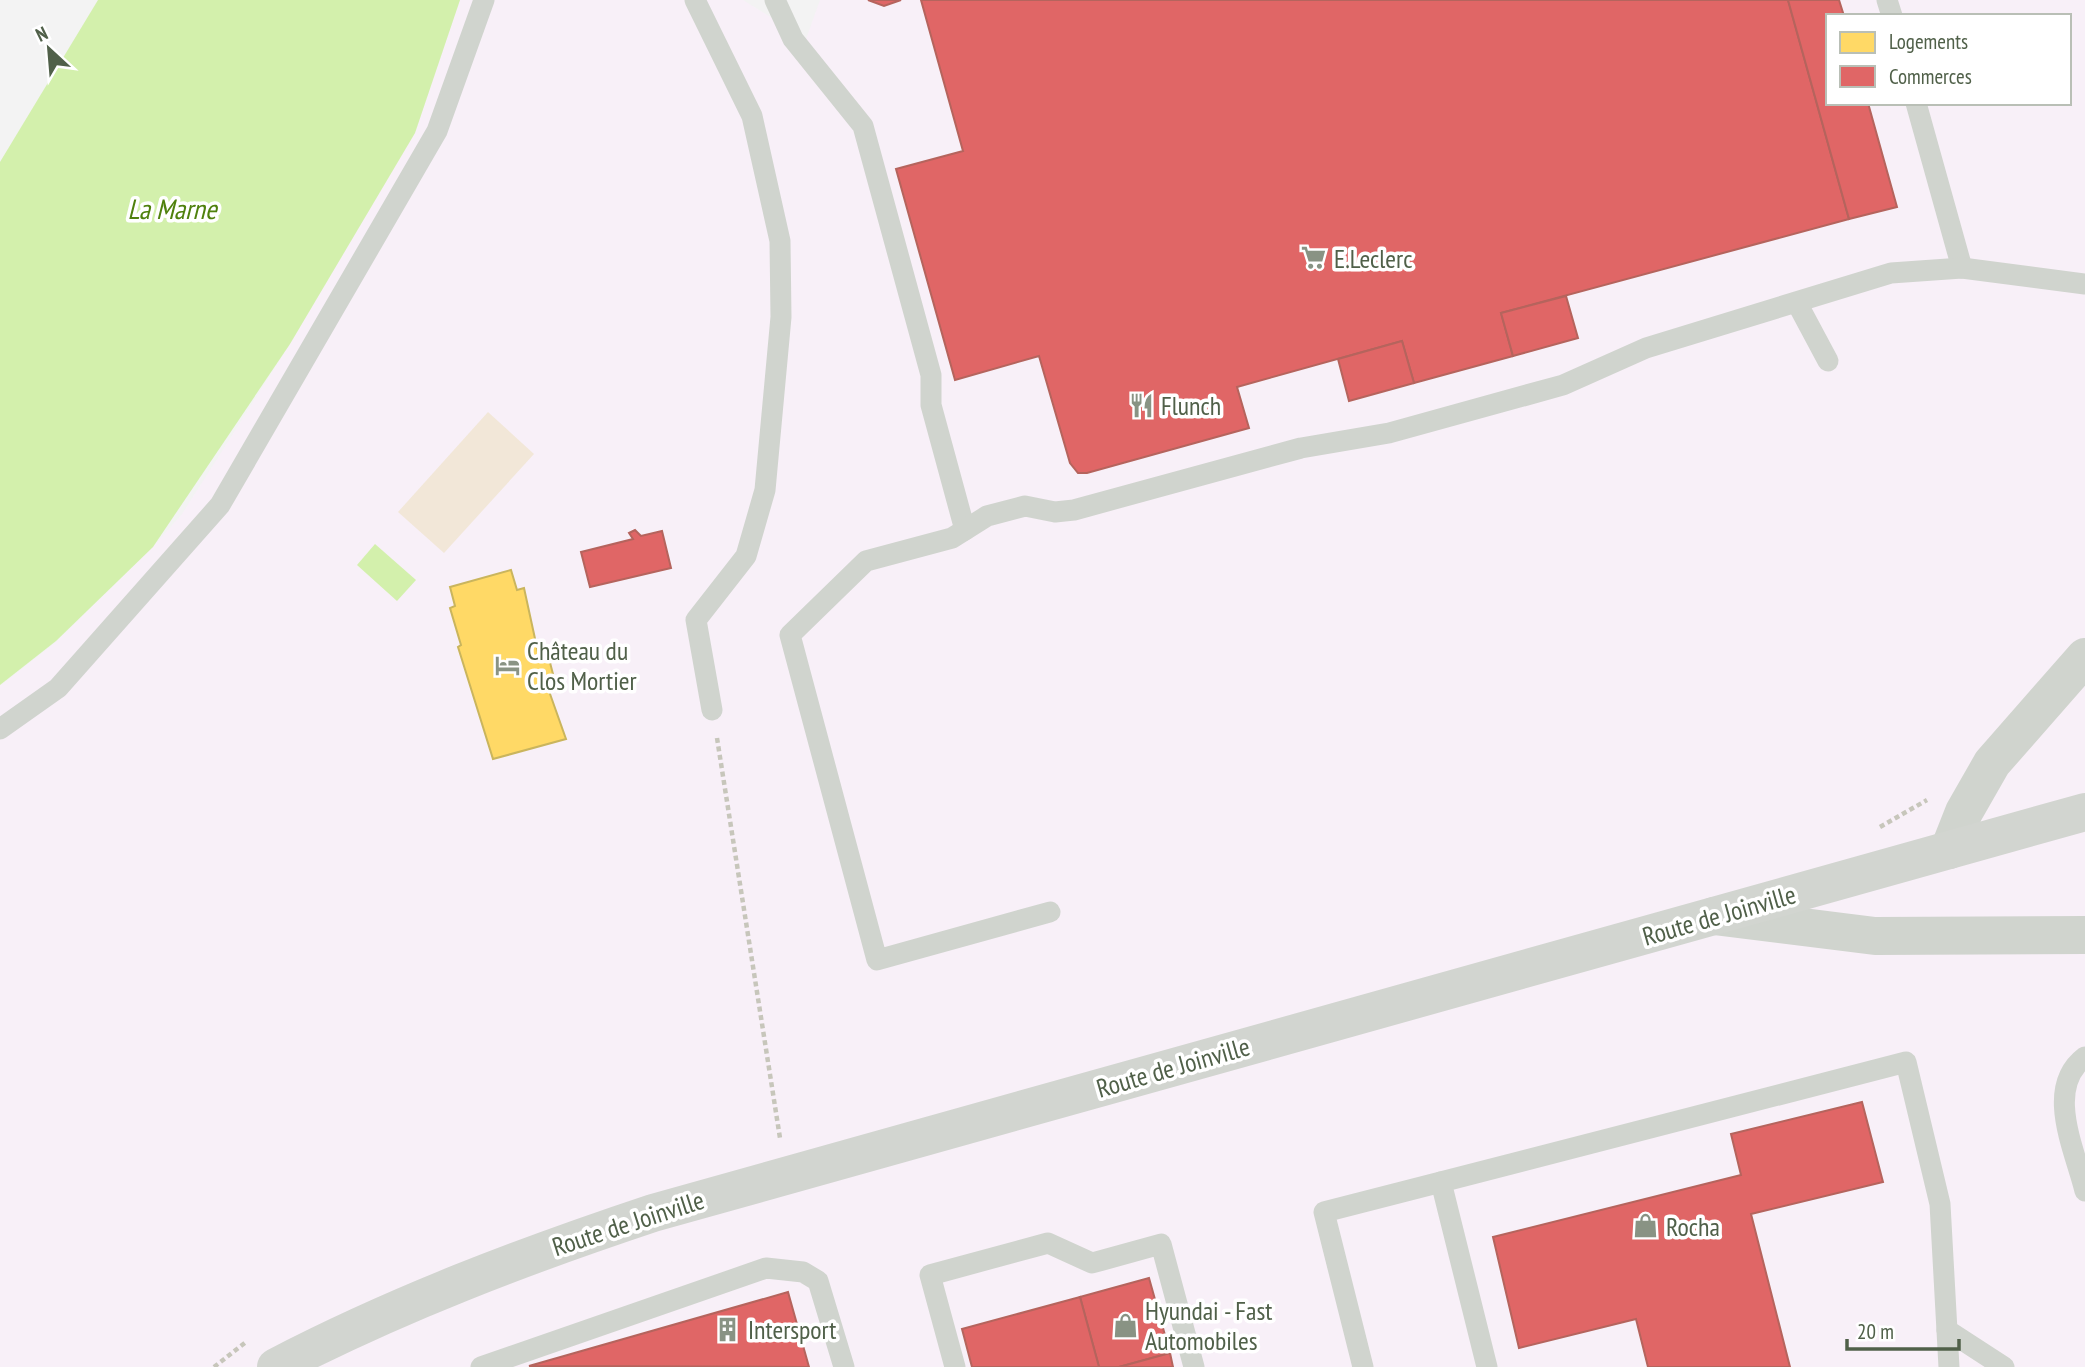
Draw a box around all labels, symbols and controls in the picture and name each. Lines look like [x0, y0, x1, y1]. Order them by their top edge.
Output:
north arrow [14, 14, 84, 84]
legend [1826, 14, 2071, 105]
text: N [32, 21, 51, 47]
text: Logements [1889, 28, 1968, 55]
text: Commerces [1889, 63, 1972, 90]
water label: La Marne [128, 190, 219, 227]
place label: E.Leclerc [1334, 242, 1412, 275]
supermarket icon: E.Leclerc [1300, 244, 1328, 272]
place label: Flunch [1161, 389, 1221, 422]
restaurant icon: Flunch [1127, 391, 1155, 419]
place label: Château du Clos Mortier [527, 634, 637, 697]
hotel icon: Château du Clos Mortier [493, 651, 521, 679]
street label: Route de Joinville [1639, 877, 1799, 953]
street label: Route de Joinville [1093, 1029, 1253, 1105]
street label: Route de Joinville [548, 1183, 708, 1263]
place label: Rocha [1666, 1210, 1720, 1243]
shop icon: Rocha [1632, 1212, 1660, 1240]
place label: Hyundai - Fast Automobiles [1145, 1294, 1272, 1357]
scale bar [1847, 1308, 1959, 1352]
shop icon: Hyundai - Fast Automobiles [1111, 1311, 1139, 1339]
place label: Intersport [748, 1313, 837, 1346]
building icon: Intersport [714, 1315, 742, 1343]
text: 20 m [1857, 1318, 1894, 1345]

